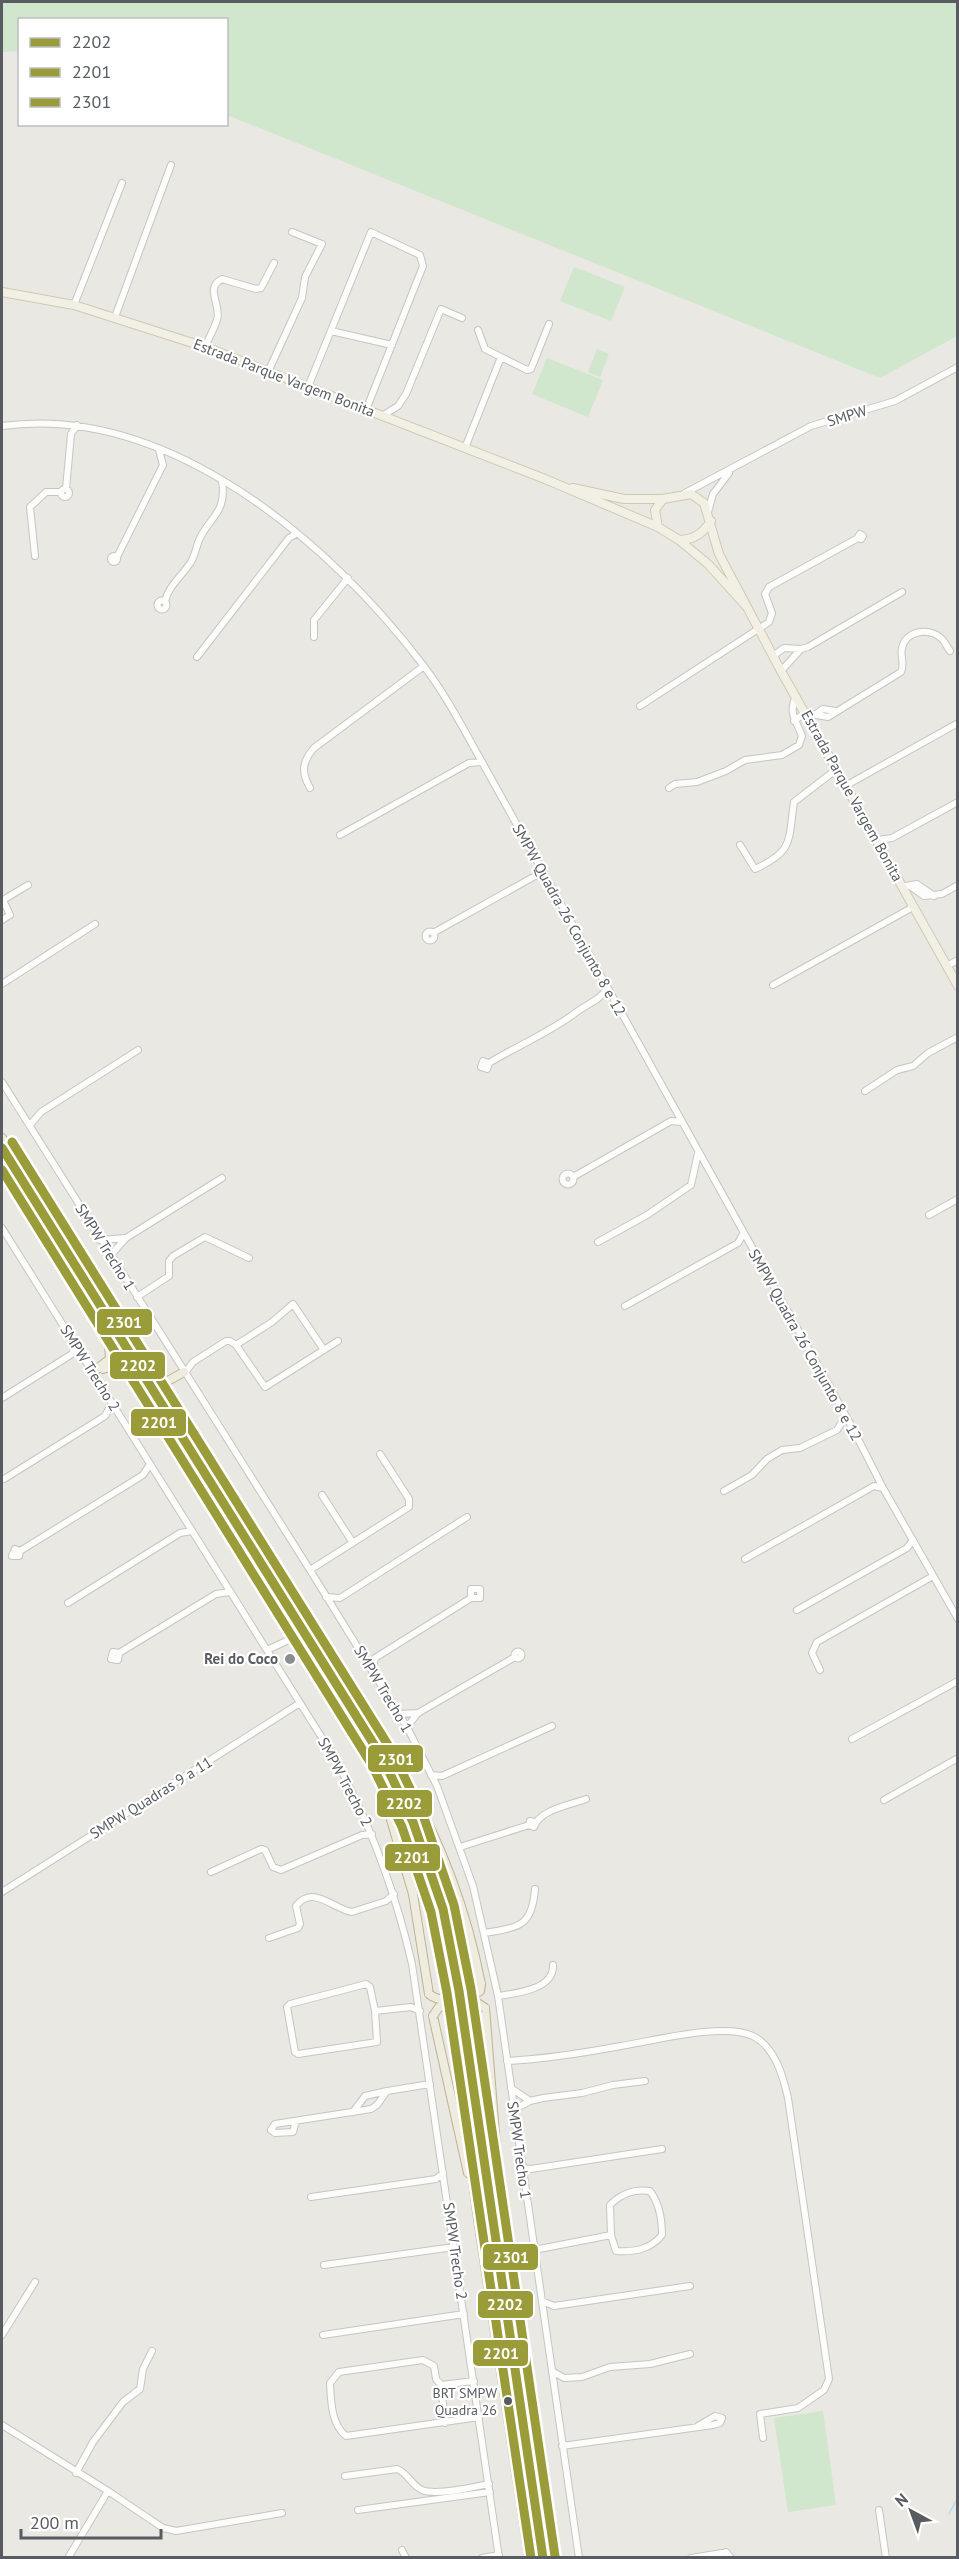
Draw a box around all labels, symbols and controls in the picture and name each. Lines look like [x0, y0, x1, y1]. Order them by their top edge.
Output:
legend [18, 18, 228, 126]
text: 2202 [72, 30, 111, 53]
text: 2201 [72, 60, 111, 83]
text: 2301 [72, 90, 111, 113]
street label: Estrada Parque Vargem Bonita [191, 334, 378, 421]
street label: SMPW [825, 400, 870, 431]
street label: Estrada Parque Vargem Bonita [797, 707, 908, 885]
street label: SMPW Quadra 26 Conjunto 8 e 12 [509, 820, 630, 1019]
street label: SMPW Trecho 1 [71, 1200, 140, 1293]
street label: SMPW Quadra 26 Conjunto 8 e 12 [745, 1245, 866, 1444]
line badge: 2301 [96, 1308, 153, 1336]
text: 2301 [106, 1312, 142, 1332]
street label: SMPW Trecho 2 [56, 1321, 125, 1414]
line badge: 2202 [109, 1351, 166, 1380]
text: 2202 [120, 1355, 156, 1375]
line badge: 2201 [130, 1408, 187, 1437]
text: 2201 [141, 1412, 177, 1432]
street label: SMPW Trecho 1 [350, 1642, 417, 1736]
place label: Rei do Coco [204, 1649, 278, 1668]
marker: Rei do Coco [283, 1652, 297, 1666]
street label: SMPW Trecho 2 [314, 1734, 377, 1830]
line badge: 2301 [367, 1744, 424, 1773]
text: 2301 [378, 1749, 414, 1769]
street label: SMPW Quadras 9 a 11 [86, 1752, 216, 1843]
line badge: 2202 [376, 1789, 433, 1818]
text: 2202 [386, 1793, 422, 1813]
line badge: 2201 [384, 1843, 441, 1872]
text: 2201 [394, 1847, 430, 1867]
street label: SMPW Trecho 1 [503, 2100, 536, 2200]
street label: SMPW Trecho 2 [439, 2201, 472, 2301]
line badge: 2301 [482, 2243, 539, 2271]
text: 2301 [493, 2247, 529, 2267]
line badge: 2202 [477, 2290, 534, 2319]
text: 2202 [487, 2294, 523, 2314]
line badge: 2201 [472, 2339, 529, 2367]
text: 2201 [483, 2343, 519, 2363]
place label: BRT SMPW Quadra 26 [432, 2384, 497, 2419]
marker: BRT SMPW Quadra 26 [502, 2395, 514, 2407]
north arrow [881, 2481, 941, 2541]
text: N [891, 2489, 912, 2511]
scale bar [21, 2502, 160, 2540]
text: 200 m [30, 2511, 79, 2534]

